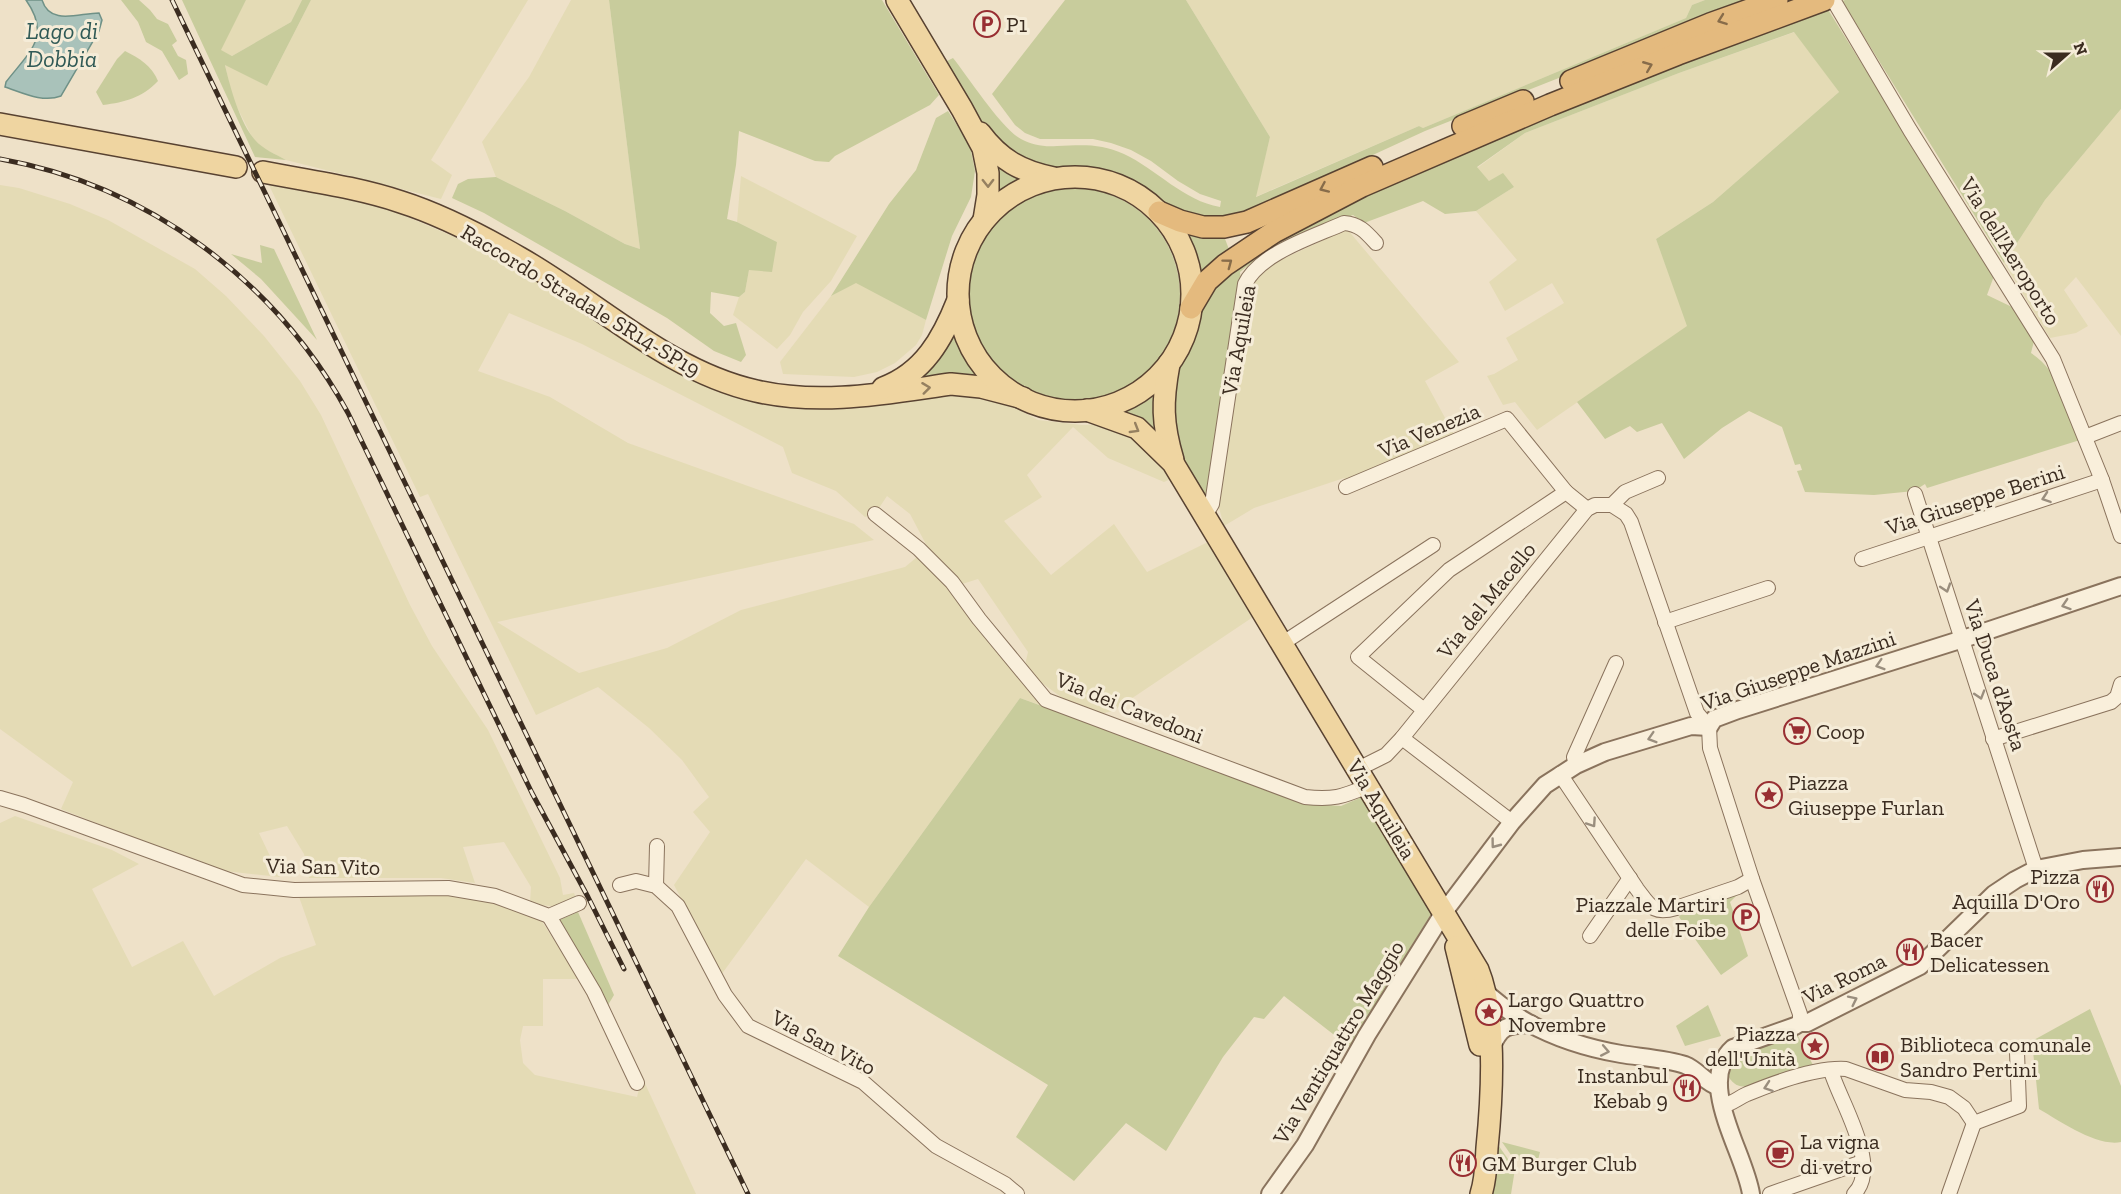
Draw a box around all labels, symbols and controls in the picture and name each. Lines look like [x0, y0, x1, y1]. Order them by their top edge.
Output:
parking icon: P1 [972, 9, 1002, 39]
place label: P1 [1006, 11, 1028, 38]
one-way arrow [1717, 13, 1728, 25]
water label: Lago di Dobbia [26, 16, 98, 73]
north arrow [2037, 24, 2097, 84]
text: N [2069, 40, 2092, 58]
one-way arrow [1642, 61, 1653, 73]
street label: Via dell'Aeroporto [1954, 172, 2067, 330]
one-way arrow [982, 178, 994, 187]
one-way arrow [1319, 181, 1330, 193]
street label: Raccordo Stradale SR14-SP19 [456, 218, 705, 383]
one-way arrow [1221, 260, 1232, 271]
street label: Via Aquileia [1215, 282, 1262, 399]
one-way arrow [921, 382, 931, 394]
street label: Via Venezia [1373, 397, 1484, 464]
one-way arrow [1129, 421, 1139, 433]
street label: Via Giuseppe Berini [1881, 458, 2068, 541]
one-way arrow [2041, 491, 2052, 503]
street label: Via del Macello [1431, 537, 1542, 665]
one-way arrow [1939, 582, 1951, 593]
street label: Via Duca d'Aosta [1958, 595, 2033, 755]
one-way arrow [2061, 597, 2071, 610]
street label: Via Giuseppe Mazzini [1696, 625, 1899, 717]
one-way arrow [1875, 658, 1886, 670]
street label: Via dei Cavedoni [1051, 665, 1208, 749]
one-way arrow [1973, 689, 1985, 700]
supermarket icon: Coop [1782, 716, 1812, 746]
place label: Coop [1816, 718, 1865, 745]
one-way arrow [1647, 731, 1658, 743]
street label: Via Aquileia [1341, 753, 1422, 865]
place label: Piazza Giuseppe Furlan [1788, 769, 1944, 821]
place icon: Piazza Giuseppe Furlan [1754, 780, 1784, 810]
one-way arrow [1585, 817, 1597, 827]
one-way arrow [1492, 837, 1503, 848]
street label: Via San Vito [265, 852, 380, 881]
place label: Pizza Aquilla D'Oro [1952, 863, 2080, 915]
restaurant icon: Pizza Aquilla D'Oro [2085, 874, 2115, 904]
place label: Piazzale Martiri delle Foibe [1576, 891, 1726, 943]
parking icon: Piazzale Martiri delle Foibe [1731, 902, 1761, 932]
place label: Bacer Delicatessen [1930, 926, 2050, 978]
street label: Via Ventiquattro Maggio [1266, 936, 1410, 1150]
restaurant icon: Bacer Delicatessen [1895, 937, 1925, 967]
street label: Via Roma [1797, 946, 1891, 1011]
place label: Largo Quattro Novembre [1508, 986, 1644, 1038]
one-way arrow [1847, 996, 1858, 1007]
place icon: Largo Quattro Novembre [1474, 997, 1504, 1027]
street label: Via San Vito [766, 1003, 881, 1081]
place label: Piazza dell'Unità [1705, 1020, 1796, 1072]
place icon: Piazza dell'Unità [1800, 1031, 1830, 1061]
place label: Biblioteca comunale Sandro Pertini [1900, 1031, 2091, 1083]
library icon: Biblioteca comunale Sandro Pertini [1865, 1042, 1895, 1072]
one-way arrow [1600, 1044, 1610, 1057]
place label: Instanbul Kebab 9 [1577, 1062, 1668, 1114]
restaurant icon: Instanbul Kebab 9 [1672, 1073, 1702, 1103]
one-way arrow [1763, 1080, 1774, 1092]
place label: La vigna di vetro [1800, 1128, 1880, 1180]
cafe icon: La vigna di vetro [1765, 1139, 1795, 1169]
restaurant icon: GM Burger Club [1448, 1148, 1478, 1178]
place label: GM Burger Club [1482, 1150, 1637, 1177]

